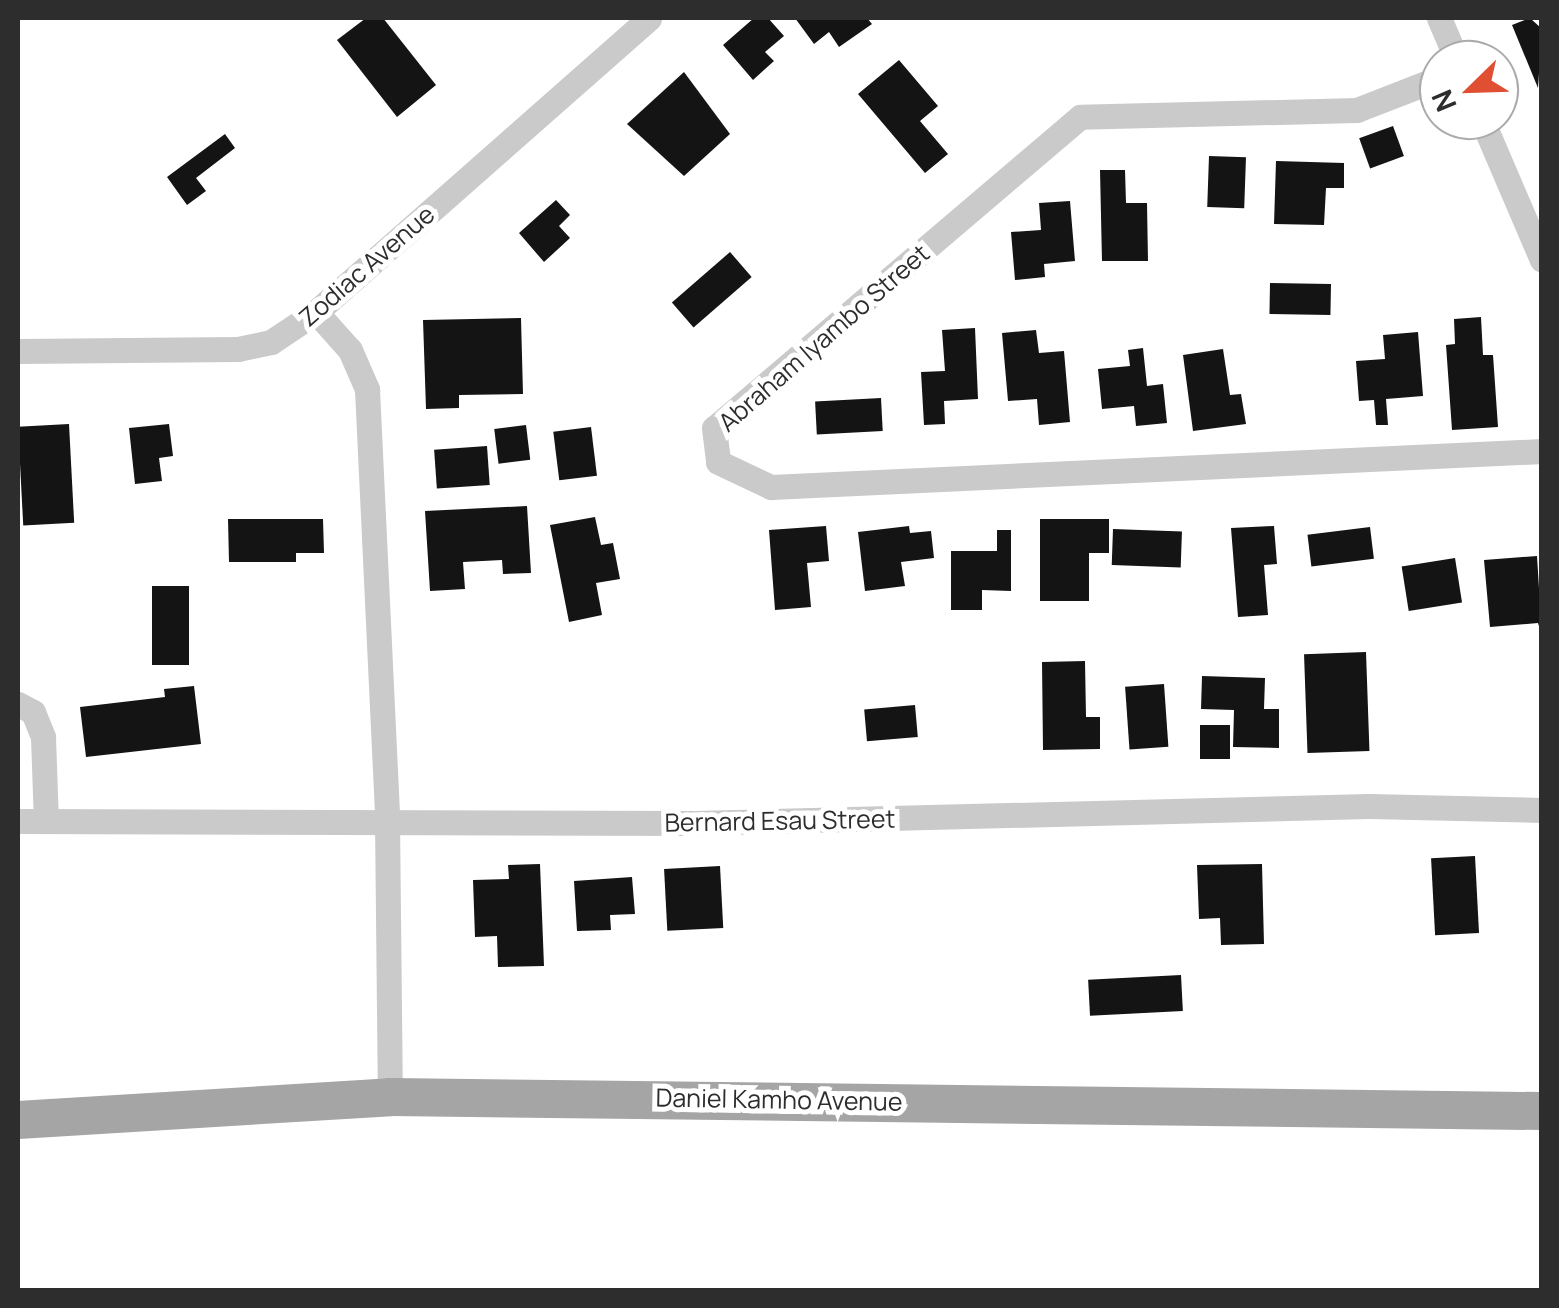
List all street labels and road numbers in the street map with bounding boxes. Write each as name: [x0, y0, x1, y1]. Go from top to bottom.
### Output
street label: Zodiac Avenue: [293, 199, 441, 333]
street label: Abraham Iyambo Street: [712, 238, 936, 438]
street label: Bernard Esau Street: [664, 804, 896, 838]
street label: Daniel Kamho Avenue: [655, 1083, 903, 1117]

